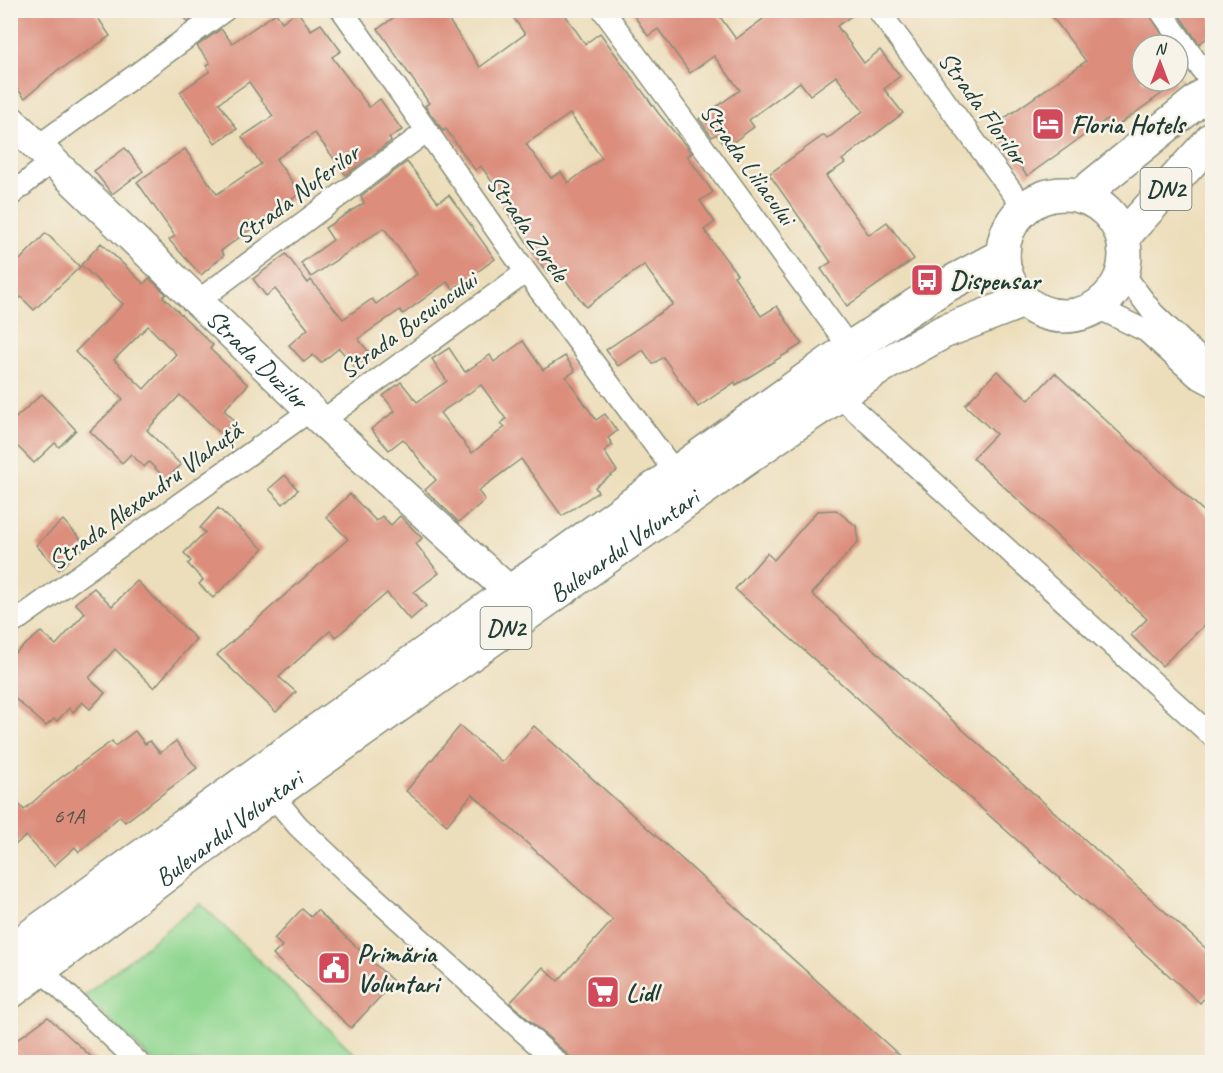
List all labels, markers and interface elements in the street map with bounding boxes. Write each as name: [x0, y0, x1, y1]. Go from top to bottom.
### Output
north arrow: [1130, 33, 1190, 93]
text: N: [1155, 39, 1168, 59]
street label: Strada Florilor: [931, 45, 1037, 173]
street label: Strada Liliacului: [693, 97, 805, 234]
hotel icon: Floria Hotels: [1030, 106, 1066, 142]
place label: Floria Hotels: [1071, 108, 1188, 141]
street label: Strada Nuferilor: [228, 135, 368, 252]
street label: Strada Zorele: [479, 168, 578, 289]
road number: DN2: [1140, 168, 1192, 210]
street label: Strada Busuiocului: [332, 262, 486, 386]
bus stop icon: Dispensar: [909, 262, 945, 298]
place label: Dispensar: [950, 264, 1042, 297]
street label: Strada Duzilor: [199, 302, 318, 418]
street label: Strada Alexandru Vlahuță: [41, 413, 251, 578]
street label: Bulevardul Voluntari: [542, 479, 708, 610]
road number: DN2: [480, 607, 532, 649]
street label: Bulevardul Voluntari: [148, 760, 311, 894]
house number: 61A: [54, 802, 85, 830]
place label: Primăria Voluntari: [357, 937, 443, 1000]
public building icon: Primăria Voluntari: [316, 950, 352, 986]
supermarket icon: Lidl: [585, 974, 621, 1010]
place label: Lidl: [626, 976, 662, 1009]

